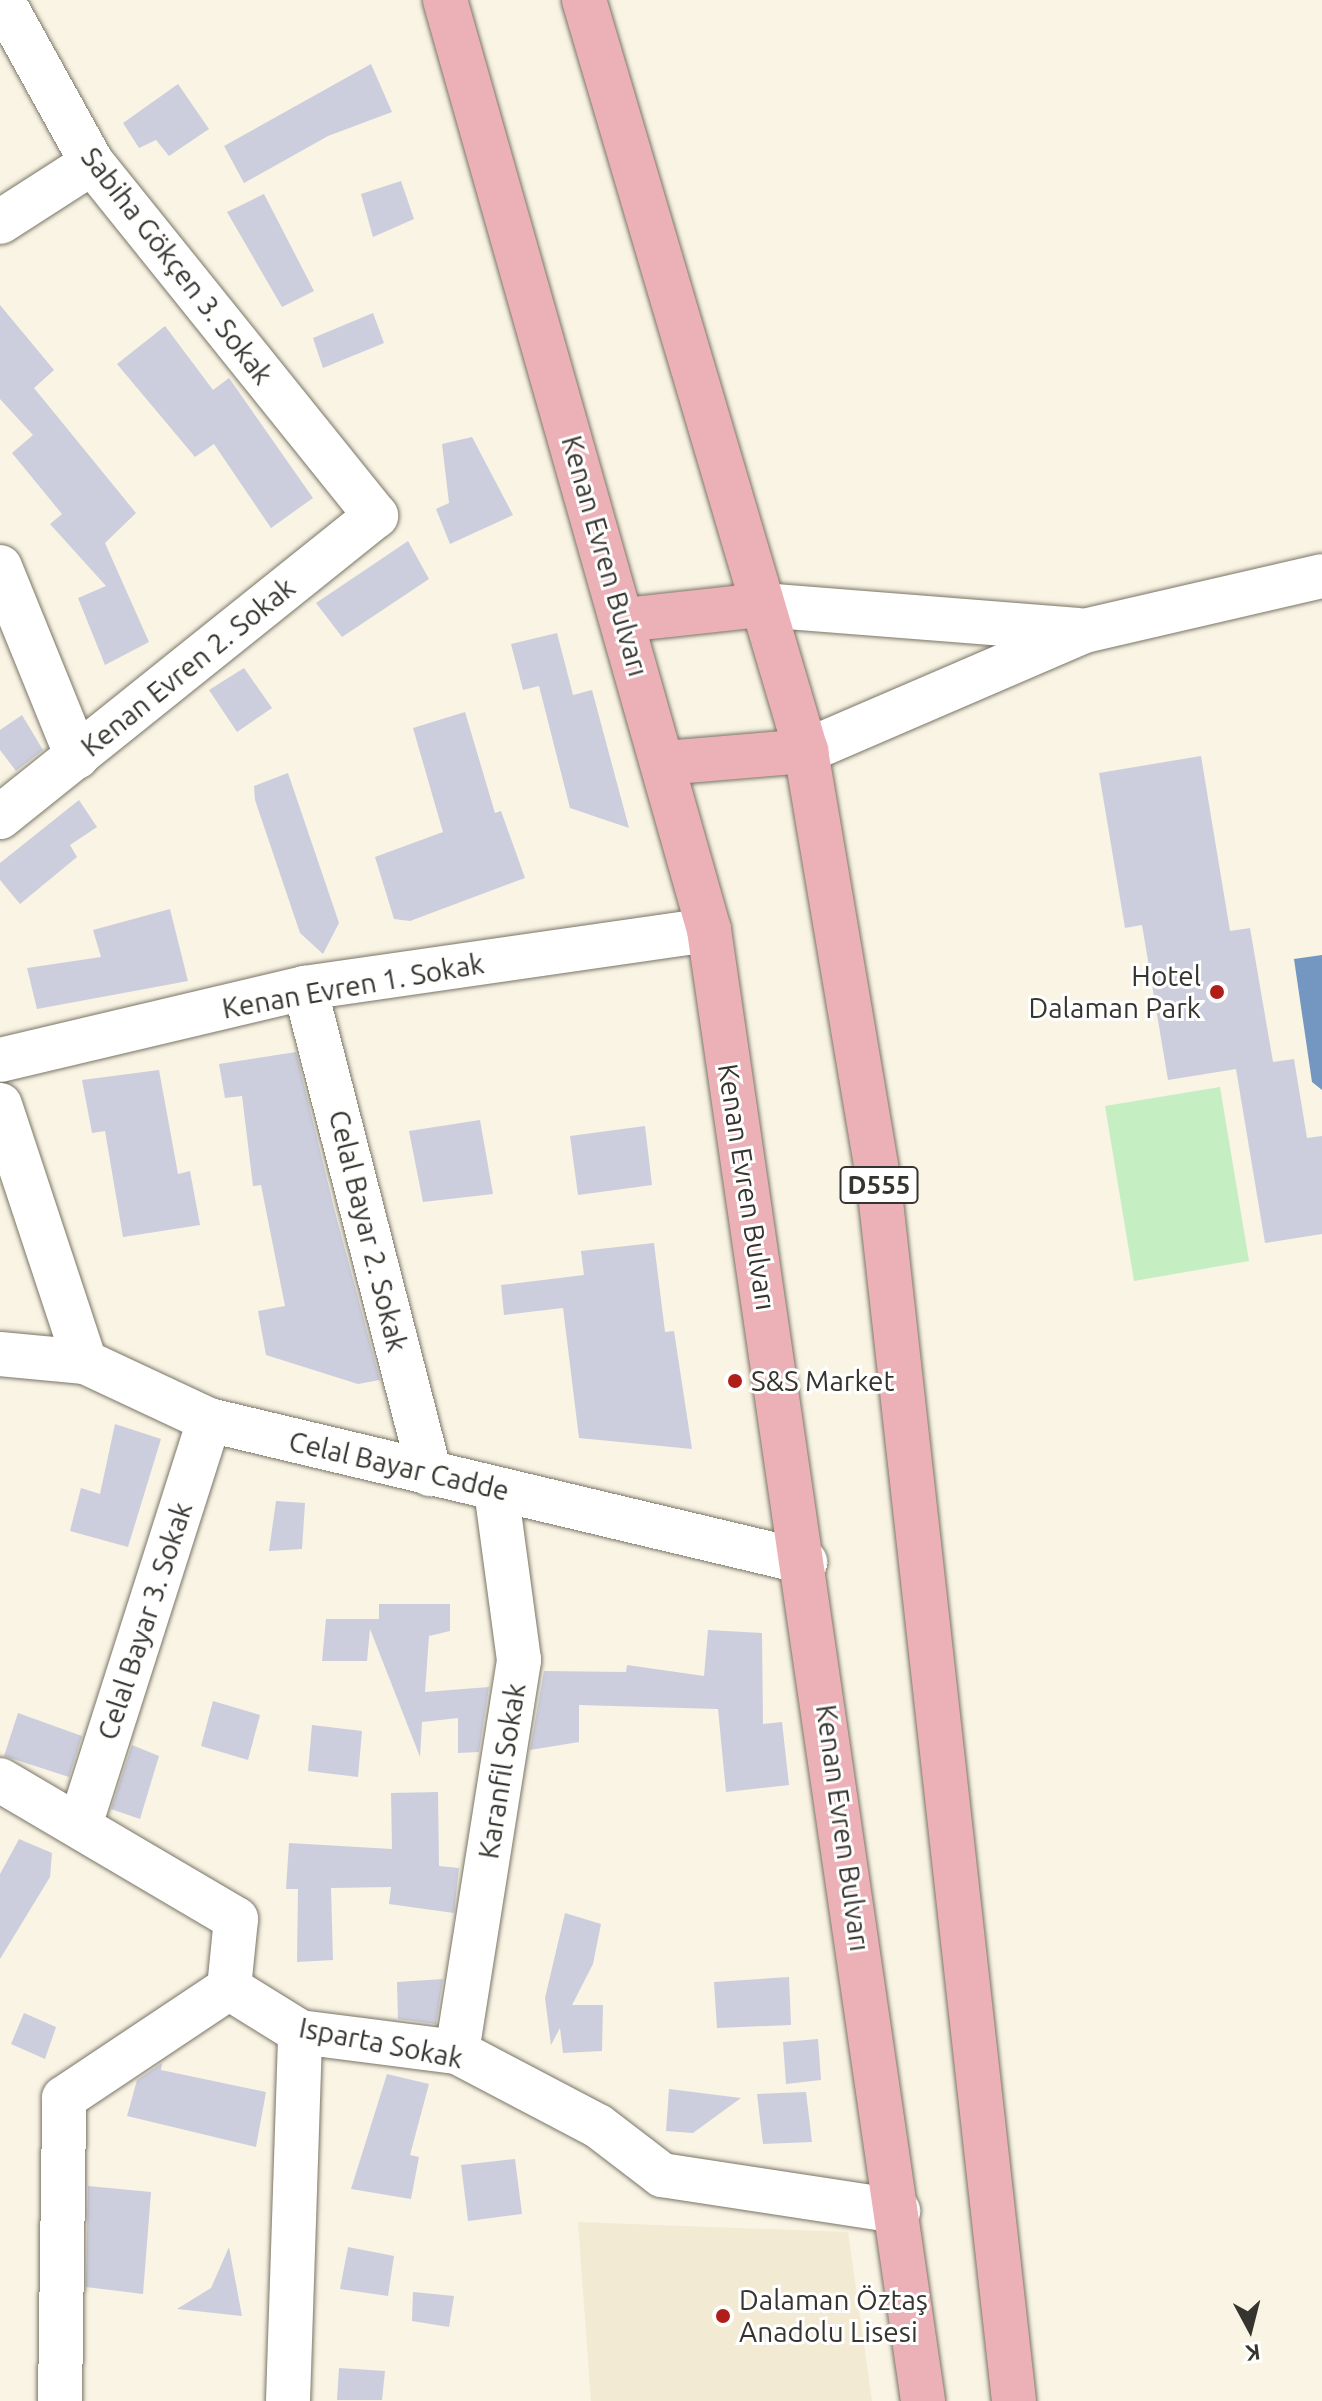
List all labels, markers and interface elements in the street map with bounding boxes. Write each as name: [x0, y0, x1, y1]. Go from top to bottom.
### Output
street label: Sabiha Gökçen 3. Sokak: [74, 141, 280, 391]
street label: Kenan Evren Bulvarı: [555, 432, 655, 680]
street label: Kenan Evren 2. Sokak: [74, 570, 302, 764]
street label: Kenan Evren 1. Sokak: [220, 946, 486, 1026]
place label: Hotel Dalaman Park: [1028, 959, 1201, 1025]
marker: Hotel Dalaman Park: [1208, 983, 1226, 1001]
street label: Kenan Evren Bulvarı: [711, 1061, 783, 1313]
street label: Celal Bayar 2. Sokak: [322, 1107, 414, 1355]
road number: D555: [839, 1163, 919, 1207]
place label: S&S Market: [751, 1364, 895, 1398]
marker: S&S Market: [726, 1372, 744, 1390]
street label: Celal Bayar Cadde: [286, 1424, 512, 1508]
street label: Celal Bayar 3. Sokak: [91, 1498, 199, 1744]
street label: Karanfil Sokak: [472, 1681, 532, 1861]
street label: Kenan Evren Bulvarı: [809, 1702, 877, 1954]
street label: Isparta Sokak: [296, 2011, 466, 2075]
place label: Dalaman Öztaş Anadolu Lisesi: [739, 2283, 928, 2349]
north arrow: [1210, 2289, 1290, 2369]
marker: Dalaman Öztaş Anadolu Lisesi: [714, 2307, 732, 2325]
text: K: [1244, 2340, 1262, 2367]

